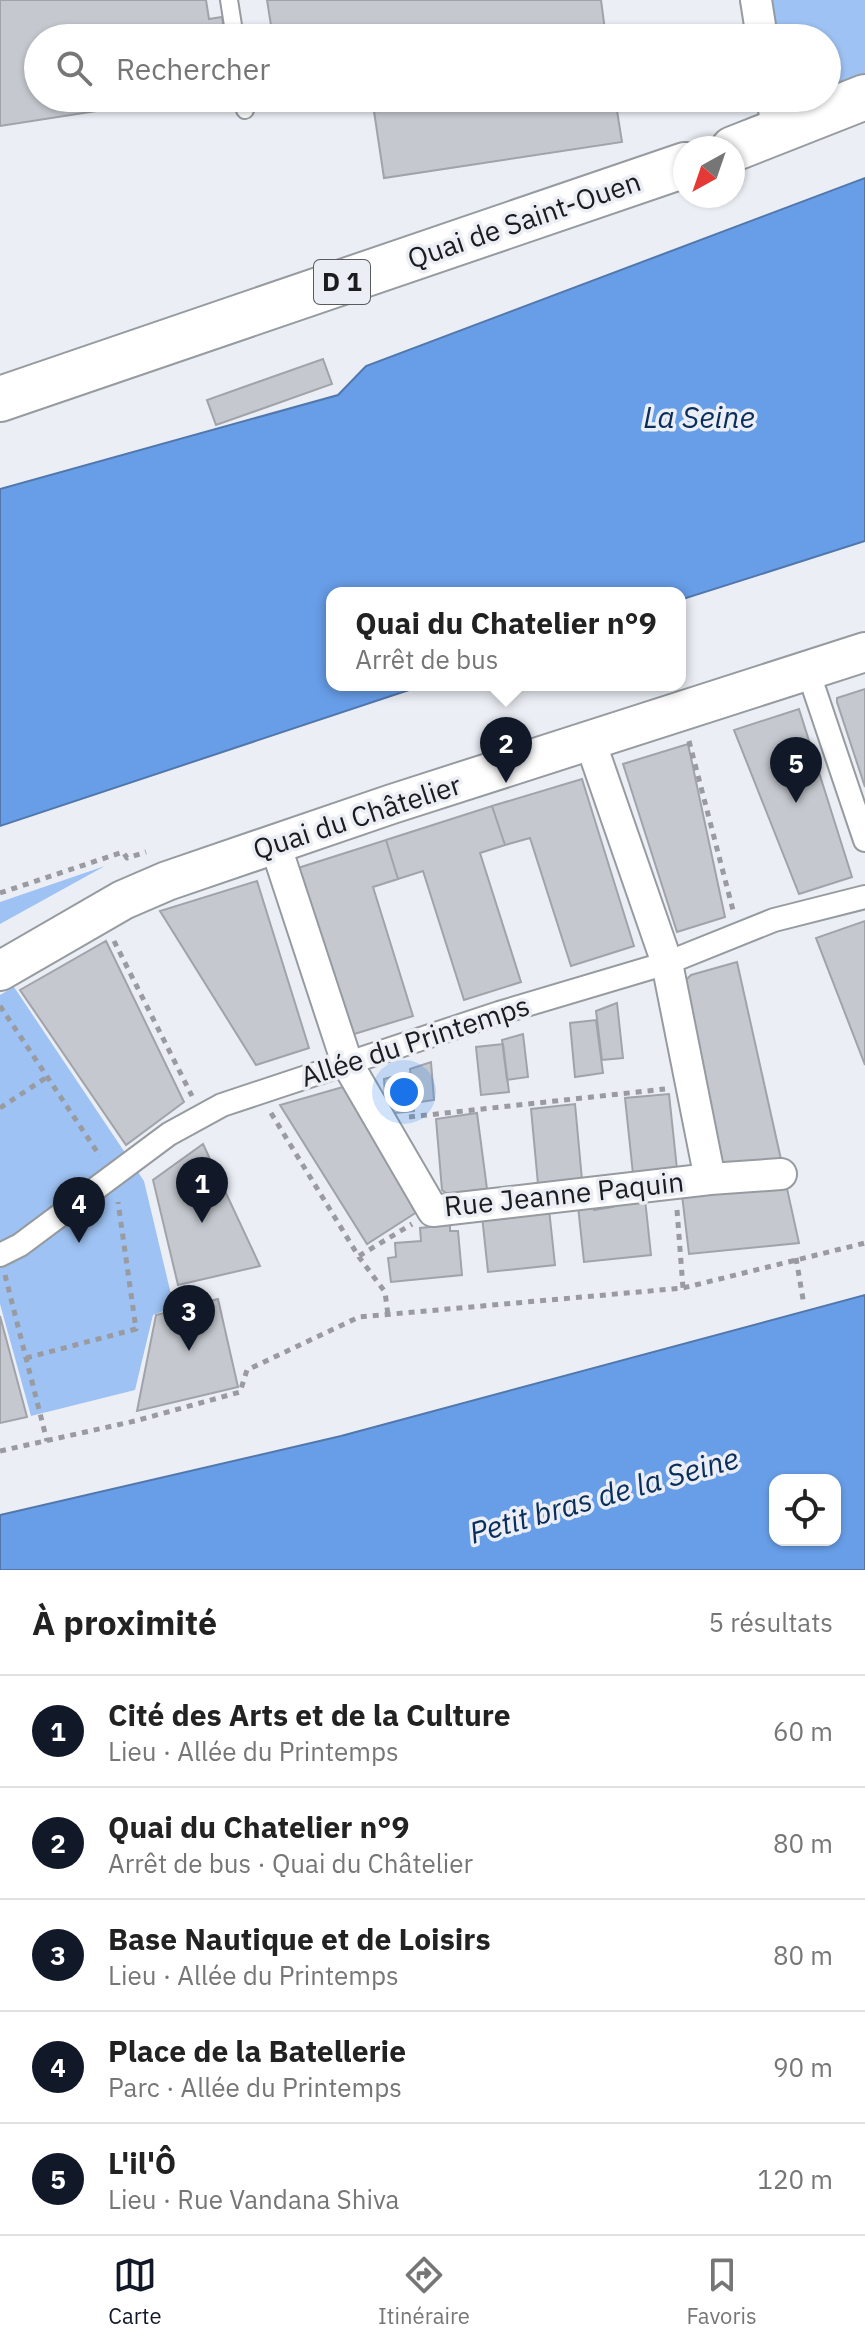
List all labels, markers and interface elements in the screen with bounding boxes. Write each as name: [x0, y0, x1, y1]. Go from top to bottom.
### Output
search box: [24, 24, 841, 112]
icon: search: [52, 46, 96, 90]
text: Rechercher: [116, 49, 270, 88]
north arrow: [673, 136, 745, 208]
street label: Quai de Saint-Ouen: [402, 162, 645, 277]
road number: D 1: [314, 260, 370, 304]
water label: La Seine: [643, 397, 755, 436]
popup: [326, 587, 686, 691]
text: Quai du Chatelier n°9: [355, 603, 657, 642]
text: Arrêt de bus: [355, 642, 498, 676]
pin: 2: [480, 717, 532, 783]
pin: 5: [770, 737, 822, 803]
street label: Quai du Châtelier: [248, 765, 466, 868]
street label: Allée du Printemps: [296, 986, 534, 1095]
your location: [384, 1072, 424, 1112]
pin: 1: [176, 1157, 228, 1223]
street label: Rue Jeanne Paquin: [442, 1163, 686, 1224]
pin: 4: [53, 1177, 105, 1243]
pin: 3: [163, 1285, 215, 1351]
water label: Petit bras de la Seine: [464, 1437, 743, 1552]
map controls: [769, 1474, 841, 1546]
button: locate: [769, 1474, 841, 1546]
text: À proximité: [32, 1600, 217, 1644]
text: 5 résultats: [708, 1605, 833, 1639]
text: Cité des Arts et de la Culture: [108, 1695, 511, 1734]
text: 1: [50, 1714, 66, 1748]
text: 60 m: [773, 1714, 833, 1748]
text: Lieu · Allée du Printemps: [108, 1734, 399, 1768]
text: Quai du Chatelier n°9: [108, 1807, 409, 1846]
text: 2: [50, 1826, 66, 1860]
text: 80 m: [773, 1826, 833, 1860]
text: Arrêt de bus · Quai du Châtelier: [108, 1846, 473, 1880]
text: Base Nautique et de Loisirs: [108, 1919, 491, 1958]
text: 3: [50, 1938, 66, 1972]
text: 80 m: [773, 1938, 833, 1972]
text: Lieu · Allée du Printemps: [108, 1958, 399, 1992]
text: Place de la Batellerie: [108, 2031, 406, 2070]
text: 4: [50, 2050, 66, 2084]
text: 90 m: [773, 2050, 833, 2084]
text: Parc · Allée du Printemps: [108, 2070, 402, 2104]
text: L'il'Ô: [108, 2143, 176, 2182]
text: 5: [50, 2162, 66, 2196]
text: 120 m: [757, 2162, 833, 2196]
text: Lieu · Rue Vandana Shiva: [108, 2182, 399, 2216]
tab: Carte: [108, 2253, 162, 2330]
tab: Itinéraire: [378, 2253, 470, 2330]
tab: Favoris: [686, 2253, 757, 2330]

